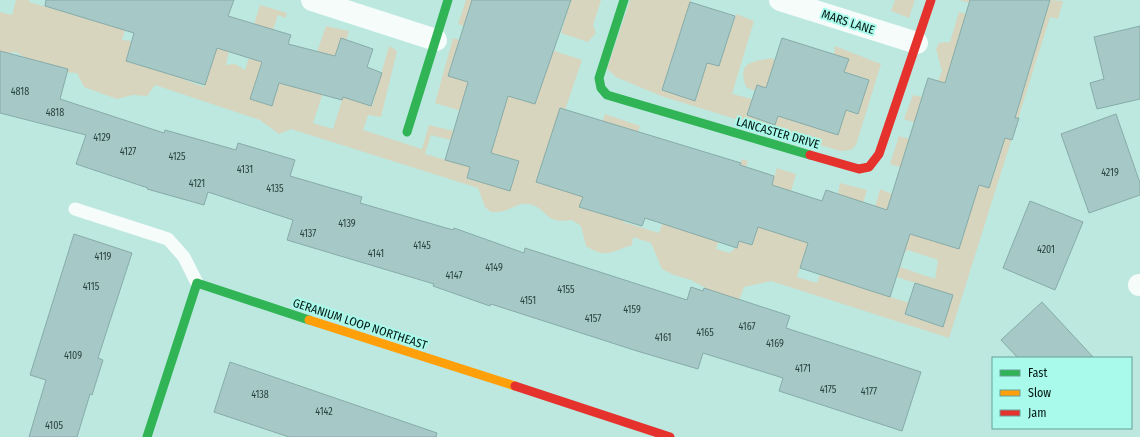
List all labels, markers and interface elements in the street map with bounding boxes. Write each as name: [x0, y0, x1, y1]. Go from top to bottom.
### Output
street label: MARS LANE: [820, 7, 876, 37]
house number: 4818: [11, 86, 29, 98]
house number: 4818: [46, 107, 64, 119]
street label: LANCASTER DRIVE: [735, 114, 822, 152]
house number: 4129: [93, 132, 111, 144]
house number: 4127: [120, 146, 136, 158]
house number: 4125: [168, 151, 186, 163]
house number: 4131: [237, 164, 253, 176]
house number: 4219: [1101, 167, 1119, 179]
house number: 4121: [189, 178, 205, 190]
house number: 4135: [266, 183, 284, 195]
house number: 4139: [338, 218, 356, 230]
house number: 4137: [300, 228, 316, 240]
house number: 4145: [413, 240, 431, 252]
house number: 4201: [1037, 244, 1055, 256]
house number: 4141: [368, 248, 384, 260]
house number: 4119: [95, 251, 112, 263]
house number: 4149: [485, 262, 503, 274]
house number: 4147: [446, 270, 462, 282]
house number: 4115: [83, 281, 100, 293]
house number: 4155: [557, 284, 575, 296]
house number: 4151: [520, 295, 536, 307]
street label: GERANIUM LOOP NORTHEAST: [291, 296, 429, 352]
house number: 4159: [623, 304, 641, 316]
house number: 4157: [585, 313, 601, 325]
house number: 4167: [738, 321, 756, 333]
house number: 4165: [696, 327, 714, 339]
house number: 4161: [655, 332, 671, 344]
house number: 4169: [766, 338, 784, 350]
house number: 4109: [64, 350, 82, 362]
legend: [992, 357, 1132, 429]
house number: 4171: [795, 363, 811, 375]
text: Fast: [1028, 366, 1047, 380]
house number: 4175: [820, 384, 837, 396]
house number: 4177: [861, 386, 877, 398]
text: Slow: [1028, 386, 1051, 400]
house number: 4138: [251, 389, 269, 401]
house number: 4142: [315, 406, 333, 418]
text: Jam: [1028, 406, 1046, 420]
house number: 4105: [45, 420, 63, 432]

